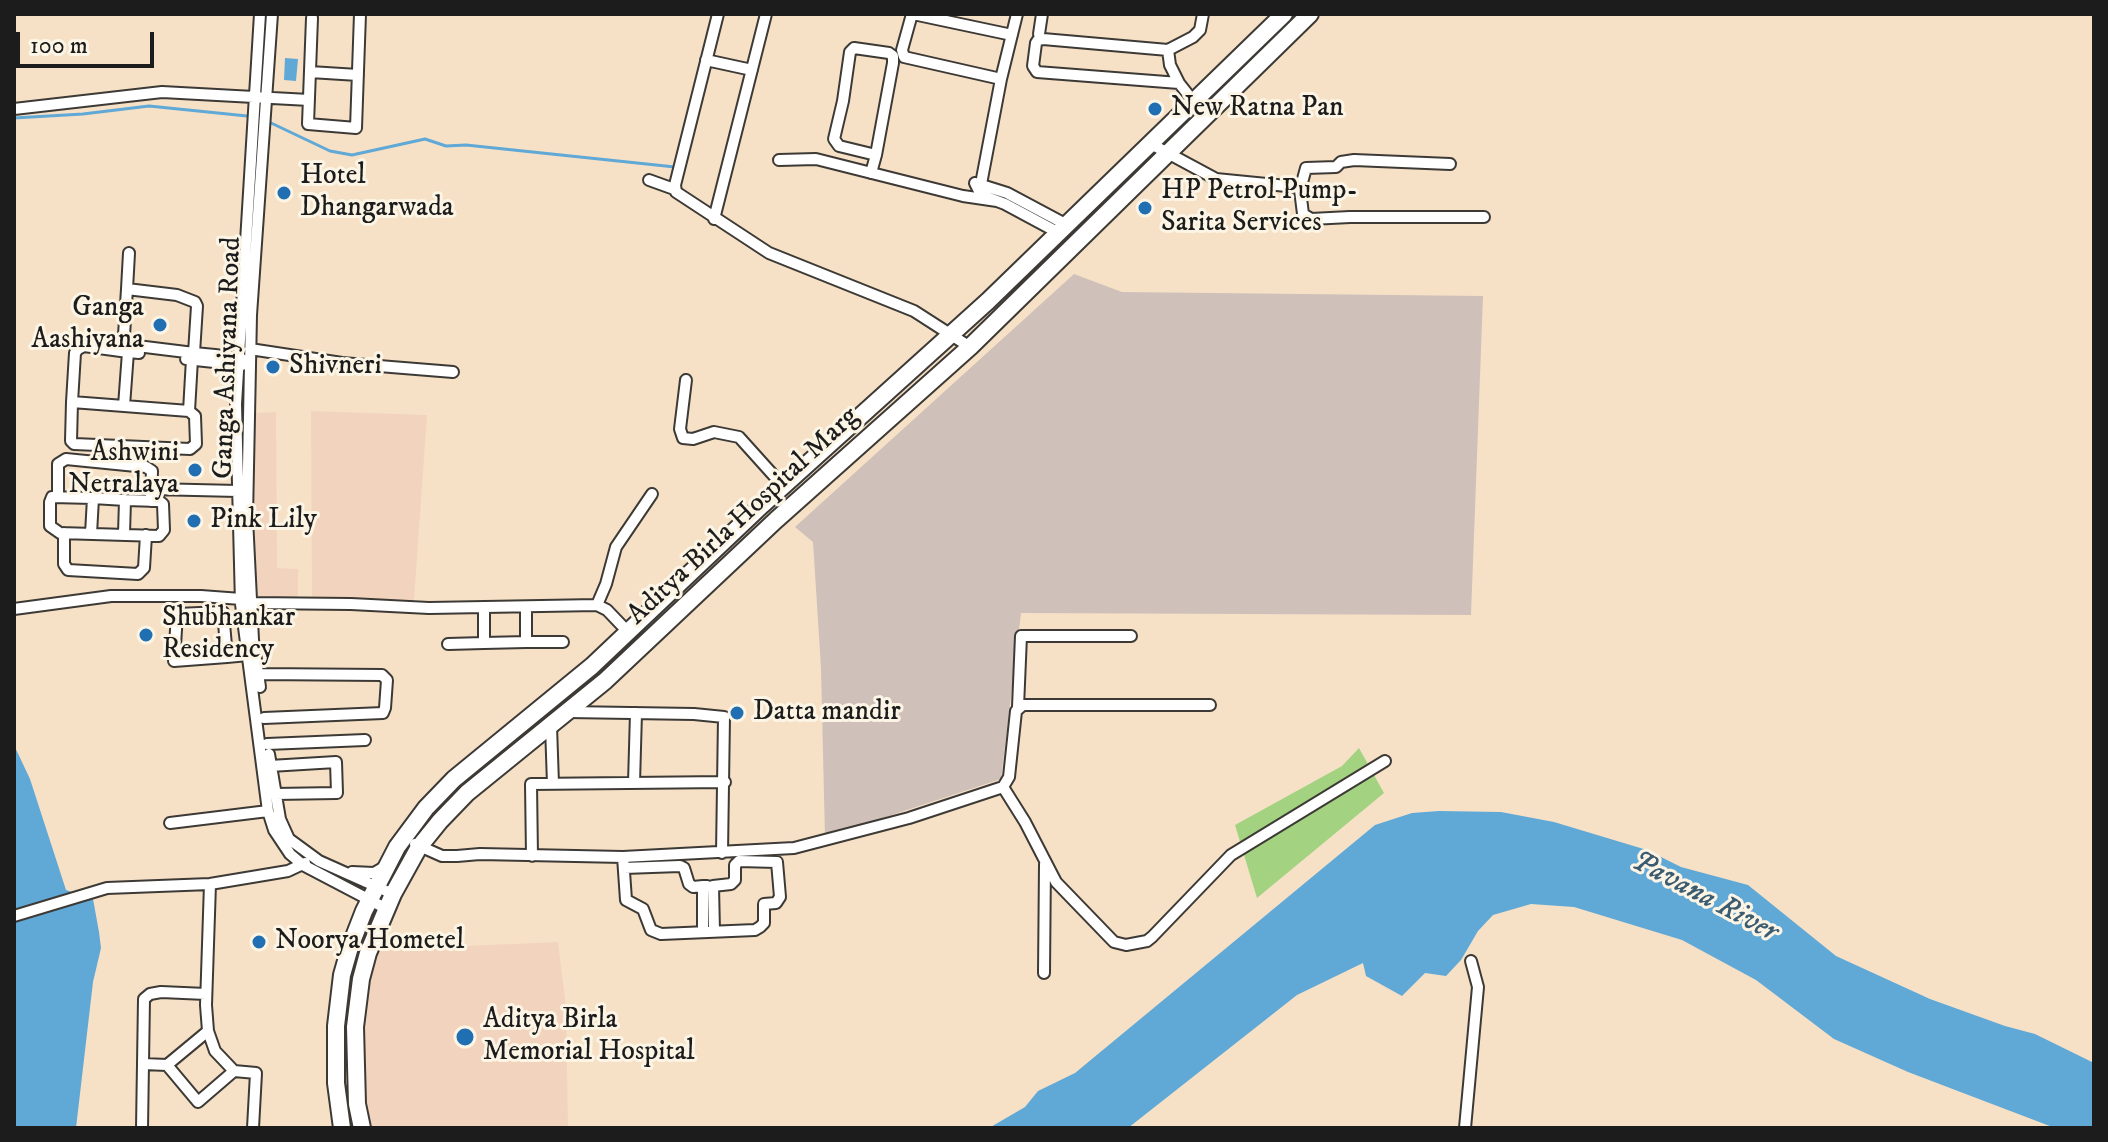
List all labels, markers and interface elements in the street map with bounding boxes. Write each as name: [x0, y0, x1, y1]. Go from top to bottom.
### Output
scale bar: [20, 16, 158, 66]
text: 100 m: [30, 31, 88, 61]
place label: New Ratna Pan: [1171, 92, 1344, 126]
marker: New Ratna Pan: [1146, 100, 1164, 118]
place label: Hotel Dhangarwada: [300, 160, 454, 226]
place label: HP Petrol Pump- Sarita Services: [1161, 175, 1358, 241]
marker: Hotel Dhangarwada: [275, 184, 293, 202]
marker: HP Petrol Pump- Sarita Services: [1136, 199, 1154, 217]
street label: Ganga Ashiyana Road: [208, 236, 250, 480]
place label: Ganga Aashiyana: [31, 292, 144, 358]
marker: Ganga Aashiyana: [151, 316, 169, 334]
place label: Shivneri: [289, 350, 382, 384]
marker: Shivneri: [264, 358, 282, 376]
street label: Aditya Birla Hospital Marg: [621, 401, 867, 633]
place label: Ashwini Netralaya: [68, 437, 179, 503]
marker: Ashwini Netralaya: [186, 461, 204, 479]
place label: Pink Lily: [210, 504, 317, 538]
marker: Pink Lily: [185, 512, 203, 530]
place label: Shubhankar Residency: [162, 602, 295, 668]
marker: Shubhankar Residency: [137, 626, 155, 644]
place label: Datta mandir: [753, 696, 901, 730]
marker: Datta mandir: [728, 704, 746, 722]
water label: Pavana River: [1625, 844, 1783, 952]
place label: Noorya Hometel: [275, 925, 464, 959]
marker: Noorya Hometel: [250, 933, 268, 951]
place label: Aditya Birla Memorial Hospital: [483, 1004, 695, 1070]
marker: Aditya Birla Memorial Hospital: [454, 1026, 476, 1048]

